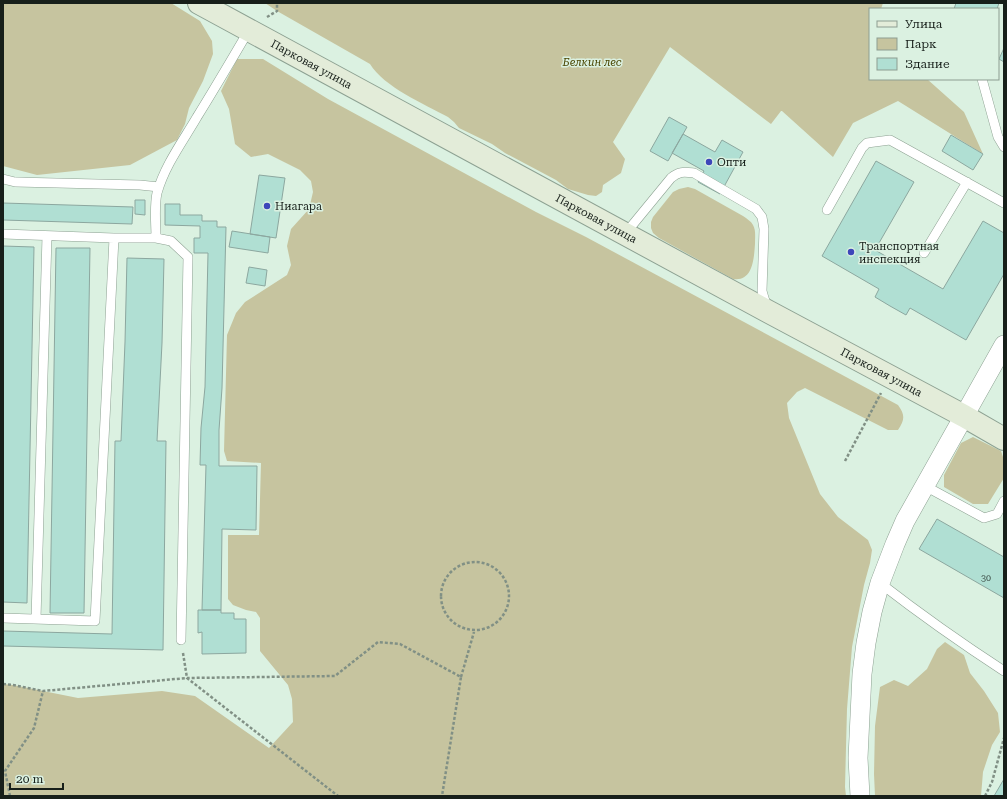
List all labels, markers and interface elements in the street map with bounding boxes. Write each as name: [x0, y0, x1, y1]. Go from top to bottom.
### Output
legend: [869, 8, 999, 80]
text: Улица: [905, 17, 943, 31]
street label: Парковая улица: [268, 37, 354, 92]
text: Парк: [905, 37, 937, 51]
park label: Белкин лес: [561, 56, 622, 69]
text: Здание: [905, 57, 950, 71]
place label: Опти: [717, 156, 746, 169]
marker: Опти: [704, 157, 714, 167]
street label: Парковая улица: [553, 192, 639, 246]
place label: Ниагара: [275, 200, 322, 213]
marker: Ниагара: [262, 201, 272, 211]
place label: Транспортная инспекция: [859, 240, 939, 266]
marker: Транспортная инспекция: [846, 247, 856, 257]
street label: Парковая улица: [838, 345, 924, 400]
house number: 30: [981, 573, 991, 583]
scale bar: [10, 765, 63, 791]
text: 20 m: [16, 772, 43, 786]

